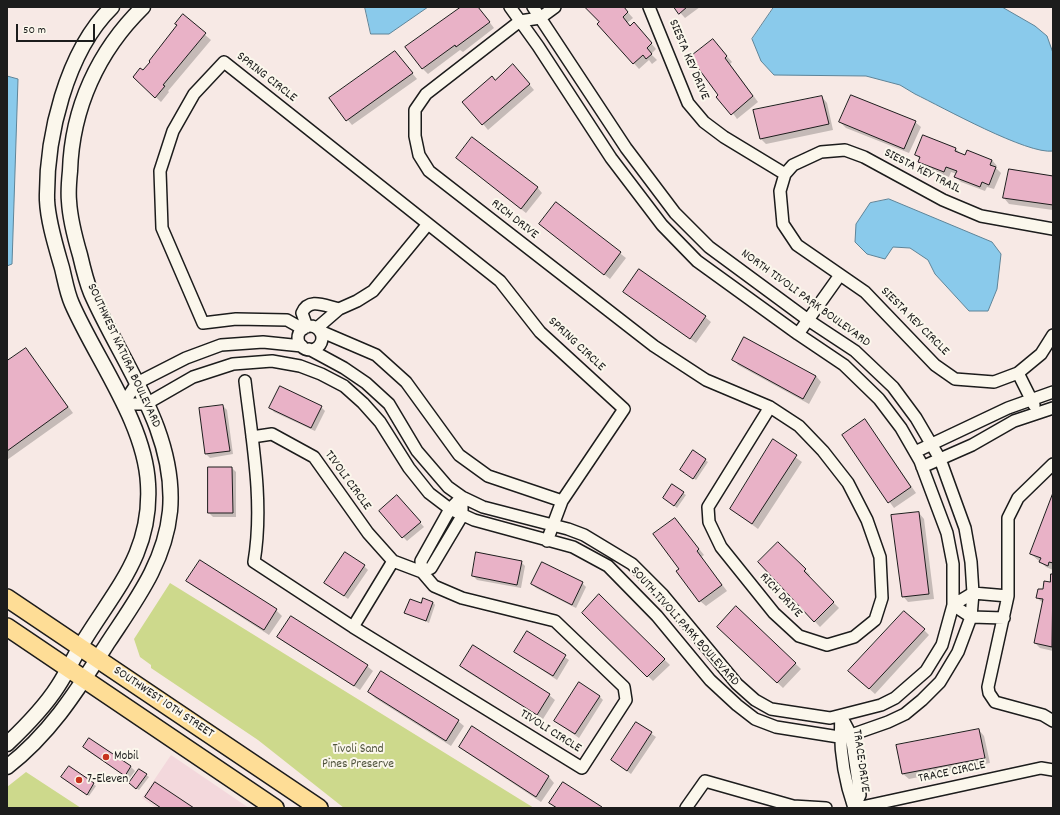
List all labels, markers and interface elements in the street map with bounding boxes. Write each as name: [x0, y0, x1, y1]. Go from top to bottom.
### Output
scale bar: [18, 16, 97, 42]
street label: SIESTA KEY DRIVE: [664, 18, 712, 102]
text: 50 m: [23, 22, 46, 39]
street label: SPRING CIRCLE: [233, 50, 299, 106]
street label: SIESTA KEY TRAIL: [881, 146, 963, 198]
street label: RICH DRIVE: [487, 197, 541, 243]
street label: NORTH TIVOLI PARK BOULEVARD: [737, 247, 873, 351]
street label: SOUTHWEST NATURA BOULEVARD: [83, 281, 163, 431]
street label: SIESTA KEY CIRCLE: [876, 284, 952, 360]
street label: SPRING CIRCLE: [544, 315, 608, 375]
street label: TIVOLI CIRCLE: [320, 448, 374, 514]
street label: SOUTH TIVOLI PARK BOULEVARD: [626, 564, 742, 690]
street label: RICH DRIVE: [755, 570, 805, 622]
street label: SOUTHWEST 10TH STREET: [110, 664, 216, 742]
street label: TIVOLI CIRCLE: [516, 707, 584, 757]
street label: TRACE DRIVE: [848, 729, 872, 793]
park label: Tivoli Sand Pines Preserve: [322, 742, 394, 773]
place label: Mobil: [114, 749, 139, 765]
marker: Mobil: [101, 752, 111, 762]
street label: TRACE CIRCLE: [917, 758, 987, 788]
place label: 7-Eleven: [87, 772, 128, 788]
marker: 7-Eleven: [74, 775, 84, 785]

